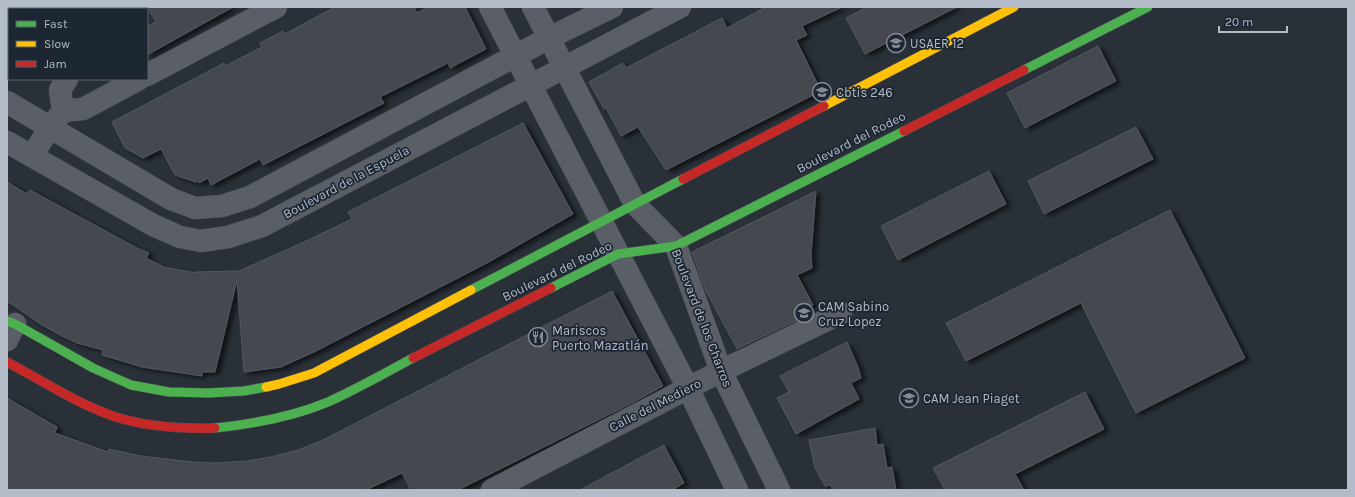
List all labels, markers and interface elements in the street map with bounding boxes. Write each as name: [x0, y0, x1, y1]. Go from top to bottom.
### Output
legend: [8, 8, 148, 80]
scale bar: [1219, 8, 1287, 34]
text: 20 m: [1225, 15, 1253, 29]
text: Fast: [44, 17, 68, 31]
school or university icon: USAER 12: [885, 32, 907, 54]
place label: USAER 12: [910, 36, 964, 51]
text: Slow: [44, 37, 70, 51]
text: Jam: [44, 57, 67, 71]
school or university icon: Cbtis 246: [811, 81, 833, 103]
place label: Cbtis 246: [836, 85, 893, 100]
street label: Boulevard del Rodeo: [794, 108, 908, 176]
street label: Boulevard de la Espuela: [280, 142, 412, 222]
street label: Boulevard del Rodeo: [500, 238, 614, 304]
street label: Boulevard de los Charros: [669, 247, 735, 389]
place label: CAM Sabino Cruz Lopez: [818, 299, 889, 329]
school or university icon: CAM Sabino Cruz Lopez: [793, 302, 815, 324]
place label: Mariscos Puerto Mazatlán: [552, 323, 649, 353]
restaurant icon: Mariscos Puerto Mazatlán: [527, 326, 549, 348]
street label: Calle del Mediero: [607, 375, 703, 435]
school or university icon: CAM Jean Piaget: [898, 387, 920, 409]
place label: CAM Jean Piaget: [923, 391, 1020, 406]

